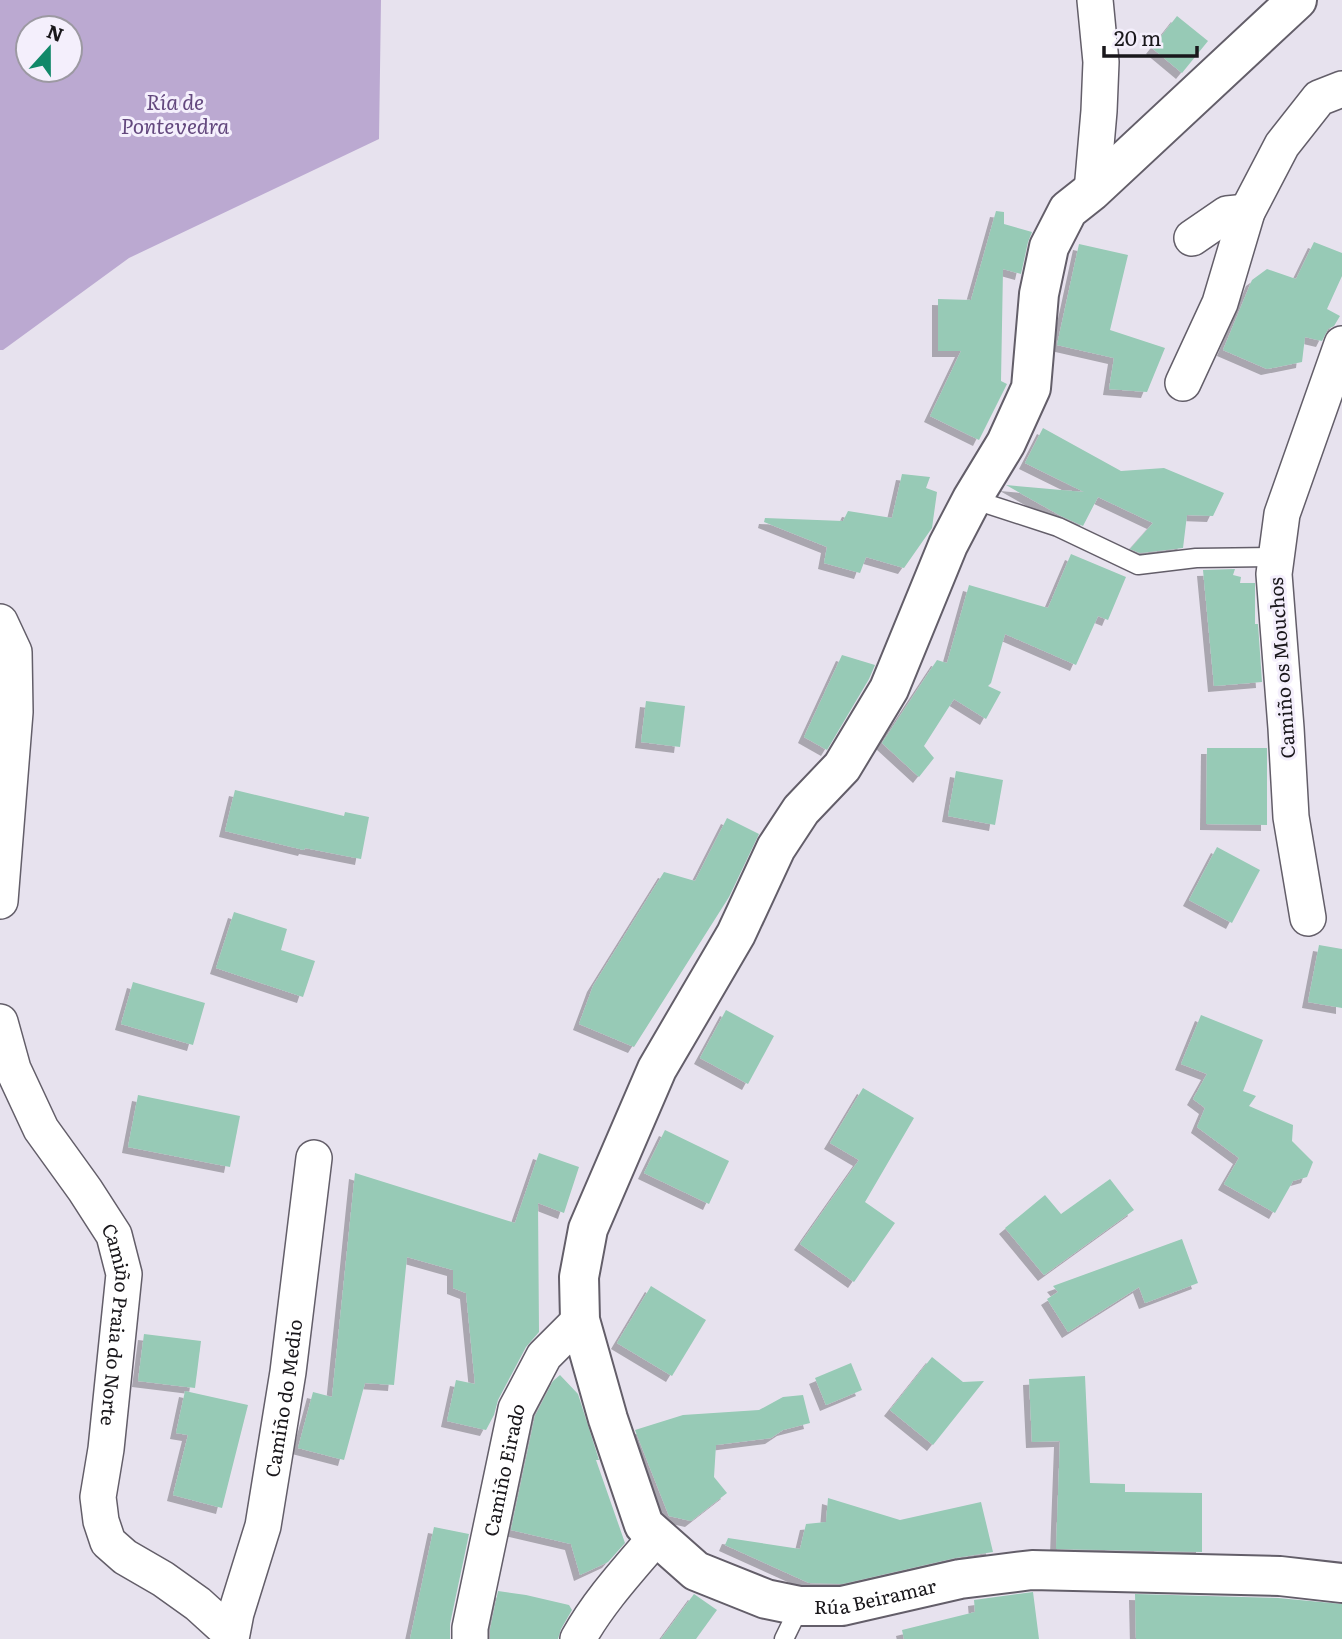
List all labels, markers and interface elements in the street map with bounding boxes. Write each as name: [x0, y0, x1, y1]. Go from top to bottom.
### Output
north arrow: [14, 14, 84, 84]
scale bar: [1104, 14, 1197, 58]
text: N: [43, 16, 68, 48]
text: 20 m: [1114, 21, 1161, 52]
water label: Ría de Pontevedra: [121, 85, 229, 140]
street label: Camiño os Mouchos: [1261, 576, 1301, 760]
street label: Camiño Praia do Norte: [94, 1217, 138, 1427]
street label: Camiño do Medio: [257, 1318, 308, 1479]
street label: Camiño Eirado: [476, 1397, 531, 1539]
street label: Rúa Beiramar: [814, 1571, 939, 1620]

